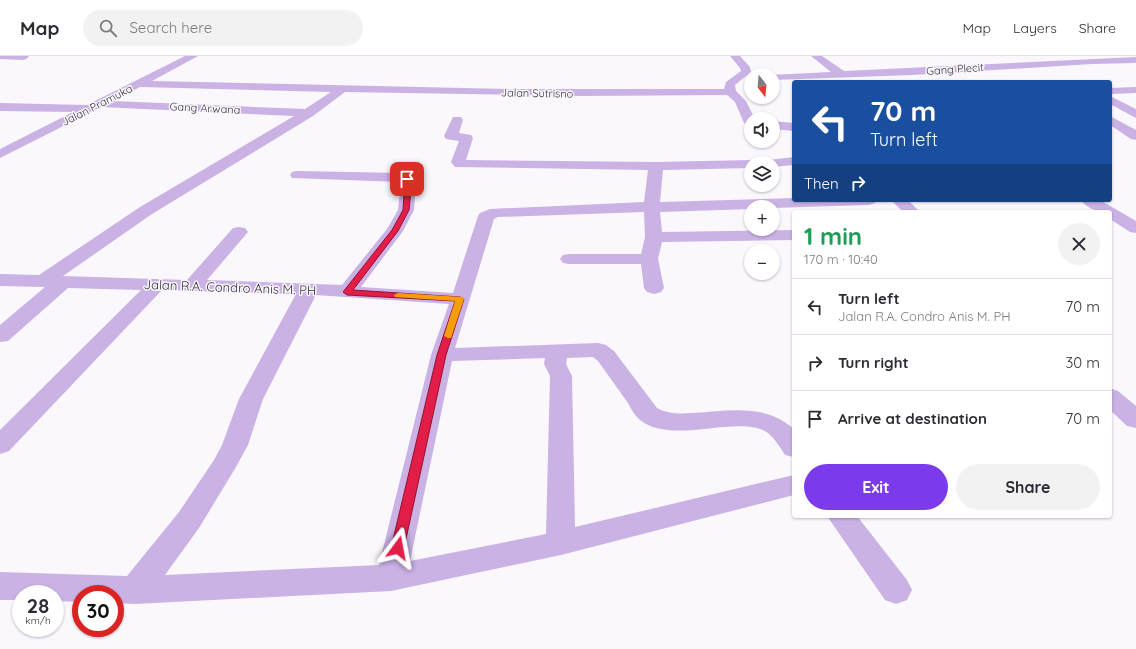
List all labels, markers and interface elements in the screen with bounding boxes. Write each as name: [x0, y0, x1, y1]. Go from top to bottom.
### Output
search box: [83, 10, 363, 46]
text: Map: [20, 16, 59, 40]
icon: search: [97, 17, 119, 39]
text: Search here: [129, 18, 212, 37]
text: Map: [962, 19, 991, 37]
text: Layers: [1013, 19, 1057, 37]
text: Share: [1079, 19, 1116, 37]
street label: Gang Plecit: [926, 60, 985, 78]
north arrow: [744, 68, 780, 104]
map controls: [744, 68, 780, 280]
street label: Jalan Pramuka: [59, 81, 135, 129]
street label: Jalan Sutrisno: [501, 85, 574, 101]
text: 70 m: [870, 93, 936, 128]
icon: left: [804, 96, 856, 148]
street label: Gang Arwana: [169, 99, 241, 117]
button: sound: [744, 112, 780, 148]
text: Turn left: [870, 128, 938, 151]
button: layers: [744, 156, 780, 192]
pin: [390, 162, 424, 196]
icon: arrive: [396, 168, 418, 190]
icon: right: [847, 172, 869, 194]
text: Then: [804, 174, 839, 193]
button: +: [744, 200, 780, 236]
text: 1 min: [804, 221, 862, 251]
button: close: [1058, 223, 1100, 265]
button: −: [744, 244, 780, 280]
text: 170 m · 10:40: [804, 251, 878, 267]
street label: Jalan R.A. Condro Anis M. PH: [143, 276, 317, 298]
text: Turn left: [838, 289, 900, 308]
icon: left: [804, 296, 826, 318]
text: 70 m: [1066, 297, 1100, 316]
text: Jalan R.A. Condro Anis M. PH: [838, 308, 1011, 324]
icon: right: [804, 352, 826, 374]
text: Turn right: [838, 353, 909, 372]
text: 30 m: [1065, 353, 1100, 372]
icon: arrive: [804, 408, 826, 430]
text: Arrive at destination: [838, 409, 987, 428]
text: 70 m: [1066, 409, 1100, 428]
button: Exit: [804, 464, 948, 510]
button: Share: [956, 464, 1100, 510]
position arrow: [377, 527, 419, 569]
speed limit sign: 30: [72, 585, 124, 637]
text: 28: [27, 593, 49, 618]
text: km/h: [25, 614, 51, 627]

